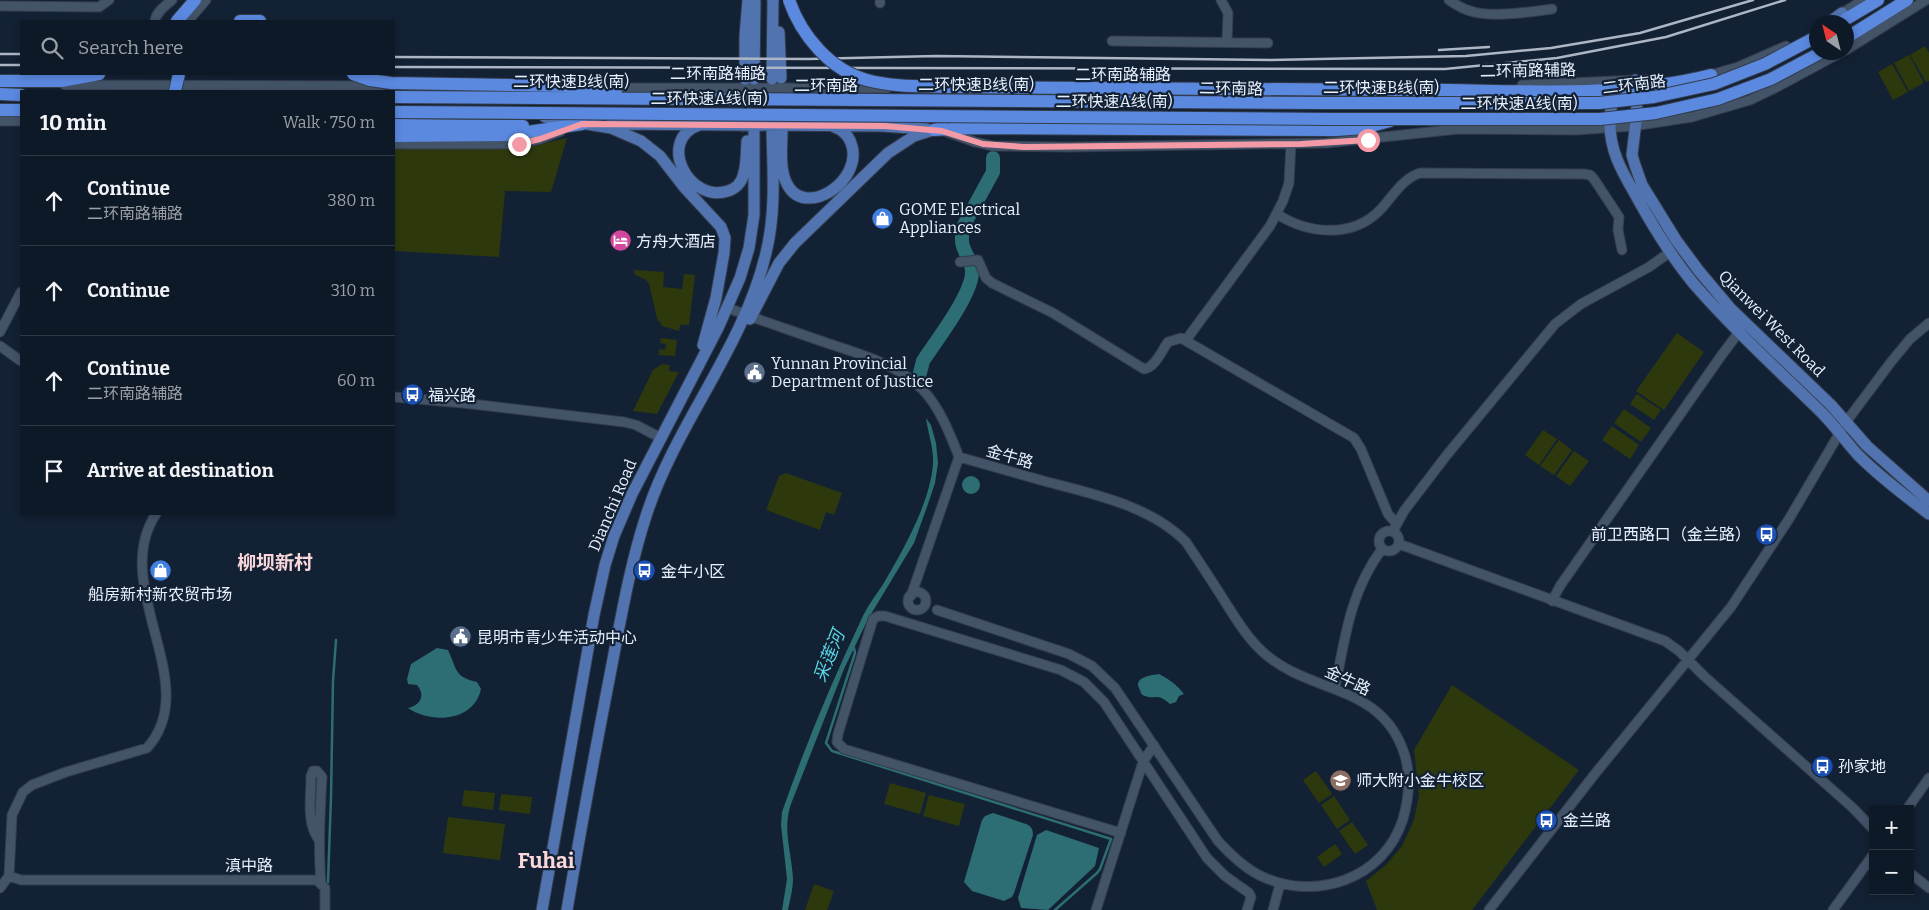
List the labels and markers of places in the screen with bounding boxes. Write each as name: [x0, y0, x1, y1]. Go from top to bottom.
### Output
place label: GOME Electrical Appliances: [899, 200, 1020, 237]
shop icon: GOME Electrical Appliances: [871, 206, 895, 230]
hotel icon: 方舟大酒店: [608, 229, 632, 253]
place label: 方舟大酒店: [636, 232, 716, 251]
place label: Yunnan Provincial Department of Justice: [771, 354, 933, 391]
public building icon: Yunnan Provincial Department of Justice: [743, 360, 767, 384]
bus stop icon: 福兴路: [400, 383, 424, 407]
place label: 福兴路: [428, 386, 476, 405]
bus stop icon: 前卫西路口（金兰路）: [1755, 522, 1779, 546]
place label: 前卫西路口（金兰路）: [1591, 525, 1751, 544]
shop icon: 船房新村新农贸市场: [148, 558, 172, 582]
bus stop icon: 金牛小区: [633, 559, 657, 583]
place label: 金牛小区: [661, 562, 725, 581]
place label: 船房新村新农贸市场: [88, 585, 232, 604]
public building icon: 昆明市青少年活动中心: [449, 625, 473, 649]
place label: 昆明市青少年活动中心: [477, 628, 637, 647]
bus stop icon: 孙家地: [1810, 754, 1834, 778]
place label: 孙家地: [1838, 757, 1886, 776]
school or university icon: 师大附小金牛校区: [1328, 768, 1352, 792]
place label: 师大附小金牛校区: [1356, 771, 1484, 790]
bus stop icon: 金兰路: [1535, 808, 1559, 832]
place label: 金兰路: [1563, 811, 1611, 830]

